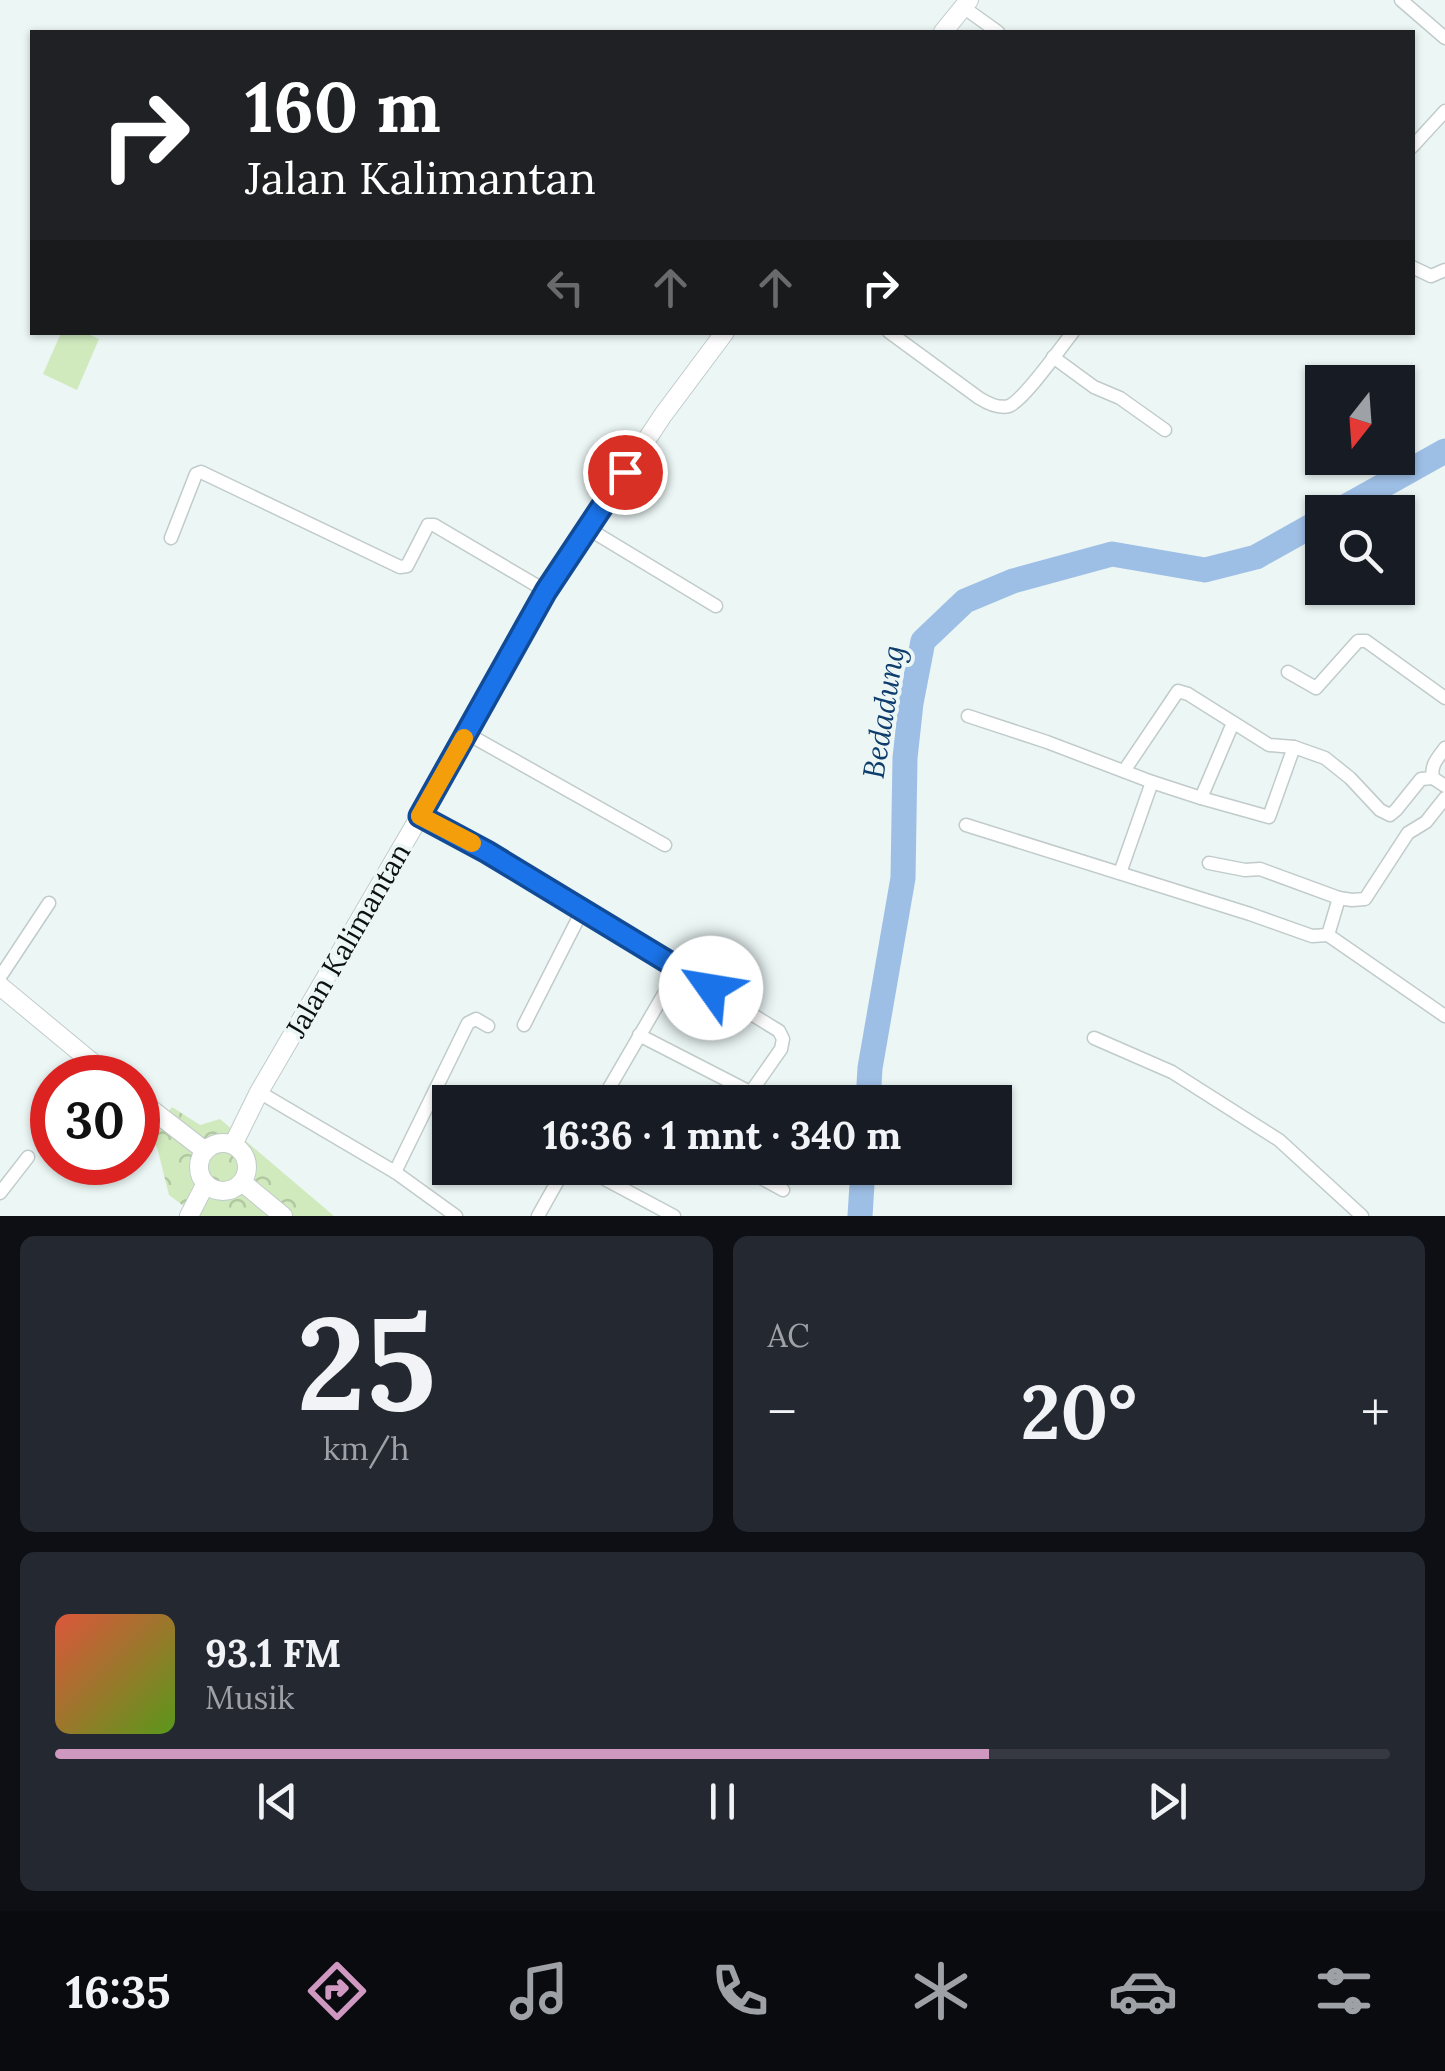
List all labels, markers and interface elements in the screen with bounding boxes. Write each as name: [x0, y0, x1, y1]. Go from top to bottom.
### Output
text: 160 m: [245, 62, 441, 151]
icon: right: [80, 70, 210, 200]
text: Jalan Kalimantan: [245, 149, 596, 206]
icon: left: [538, 260, 593, 315]
icon: ahead: [643, 260, 698, 315]
icon: ahead: [748, 260, 803, 315]
icon: right: [853, 260, 908, 315]
north arrow: [1305, 365, 1415, 475]
map controls: [1305, 365, 1415, 605]
pin: [583, 430, 668, 515]
icon: arrive: [598, 445, 653, 500]
button: search: [1305, 495, 1415, 605]
water label: Bedadung: [854, 642, 912, 781]
street label: Jalan Kalimantan: [277, 836, 418, 1044]
position arrow: [659, 936, 763, 1040]
speed limit sign: 30: [30, 1055, 160, 1185]
text: 16:36 · 1 mnt · 340 m: [543, 1111, 901, 1159]
text: 25: [297, 1279, 436, 1446]
text: AC: [768, 1315, 810, 1356]
text: 20°: [1021, 1364, 1137, 1460]
text: −: [768, 1377, 797, 1447]
text: +: [1361, 1377, 1390, 1447]
text: km/h: [323, 1428, 409, 1469]
text: 93.1 FM: [205, 1629, 341, 1677]
text: Musik: [205, 1677, 294, 1718]
icon: previous: [250, 1774, 305, 1829]
icon: pause: [695, 1774, 750, 1829]
icon: next: [1140, 1774, 1195, 1829]
icon: directions: [302, 1956, 372, 2026]
icon: music: [504, 1956, 574, 2026]
icon: phone: [705, 1956, 775, 2026]
icon: climate: [906, 1956, 976, 2026]
icon: car: [1108, 1956, 1178, 2026]
icon: filters: [1309, 1956, 1379, 2026]
text: 16:35: [66, 1963, 171, 2020]

